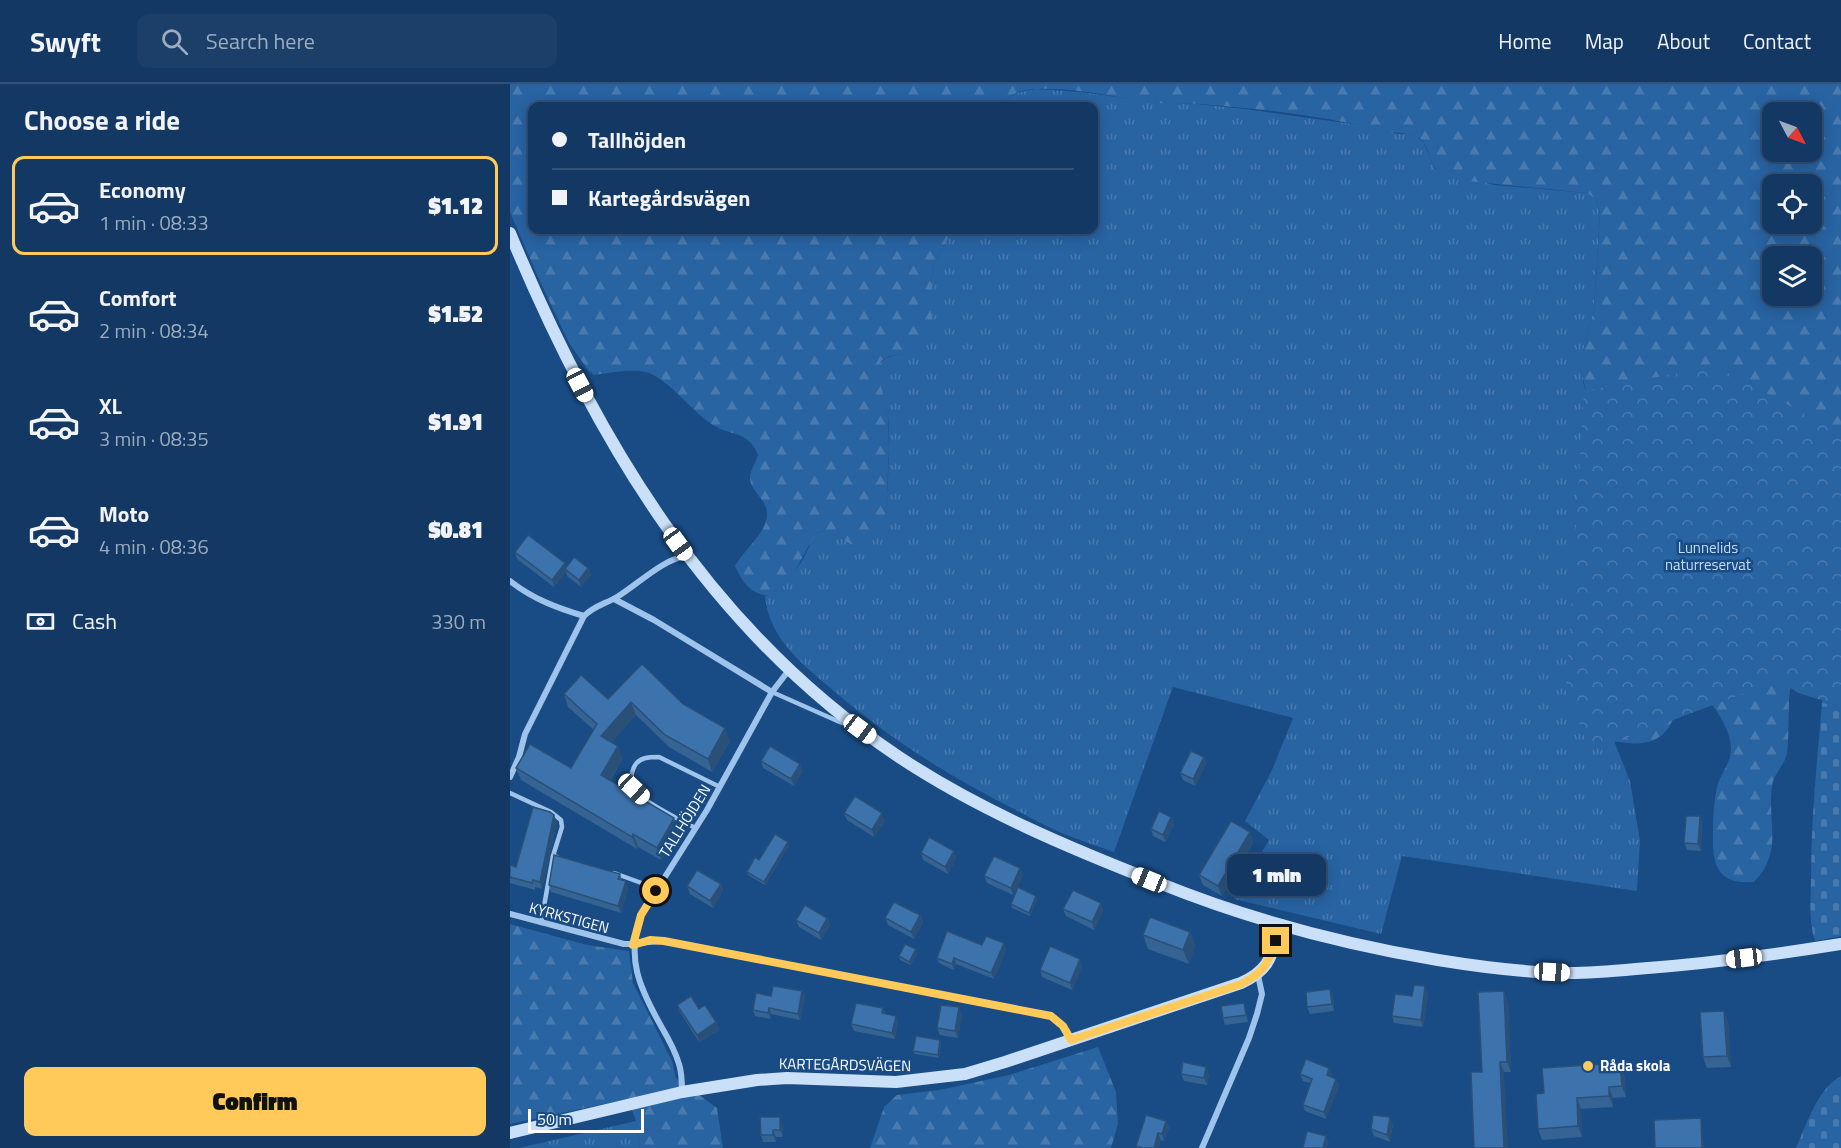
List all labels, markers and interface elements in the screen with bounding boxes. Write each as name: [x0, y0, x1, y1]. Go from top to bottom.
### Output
search box: [137, 14, 557, 68]
text: Swyft: [30, 20, 101, 63]
text: Search here: [206, 24, 315, 58]
icon: search: [158, 25, 191, 58]
text: Home: [1498, 25, 1552, 57]
text: Map: [1585, 25, 1624, 57]
text: About: [1657, 25, 1710, 57]
text: Contact: [1743, 25, 1811, 57]
text: Choose a ride: [24, 99, 180, 140]
north arrow: [1762, 102, 1822, 162]
map controls: [1762, 102, 1822, 306]
text: Tallhöjden: [588, 123, 686, 157]
text: Economy: [99, 173, 186, 207]
button: locate: [1762, 174, 1822, 234]
icon: car: [27, 179, 81, 233]
text: Kartegårdsvägen: [588, 181, 750, 215]
text: $1.12: [428, 189, 483, 223]
text: 1 min · 08:33: [99, 207, 209, 238]
button: layers: [1762, 246, 1822, 306]
text: Comfort: [99, 281, 177, 315]
icon: car: [27, 287, 81, 341]
text: $1.52: [428, 297, 483, 331]
text: 2 min · 08:34: [99, 315, 209, 346]
car: [564, 365, 596, 405]
text: XL: [99, 389, 122, 423]
icon: car: [27, 395, 81, 449]
text: $1.91: [428, 405, 483, 439]
text: 3 min · 08:35: [99, 423, 209, 454]
text: Moto: [99, 497, 149, 531]
icon: car: [27, 503, 81, 557]
text: $0.81: [428, 513, 483, 547]
car: [660, 524, 696, 564]
text: 4 min · 08:36: [99, 531, 209, 562]
park label: Lunnelids naturreservat: [1665, 536, 1752, 576]
text: Cash: [72, 604, 117, 638]
icon: cash: [24, 605, 57, 638]
text: 330 m: [431, 606, 486, 637]
car: [840, 711, 880, 747]
car: [615, 770, 653, 808]
street label: TALLHÖJDEN: [653, 780, 716, 862]
callout: 1 min: [1226, 854, 1326, 896]
text: 1 min: [1252, 859, 1301, 890]
car: [1129, 865, 1169, 895]
route start: [642, 877, 669, 904]
street label: KYRKSTIGEN: [527, 896, 612, 939]
route end: [1262, 927, 1289, 954]
car: [1725, 947, 1763, 969]
car: [1534, 962, 1570, 982]
street label: KARTEGÅRDSVÄGEN: [779, 1052, 911, 1077]
place label: Råda skola: [1600, 1054, 1671, 1077]
marker: Råda skola: [1581, 1059, 1595, 1073]
button: Confirm: [24, 1067, 486, 1136]
scale bar: [528, 1106, 644, 1134]
text: 50 m: [537, 1107, 572, 1131]

